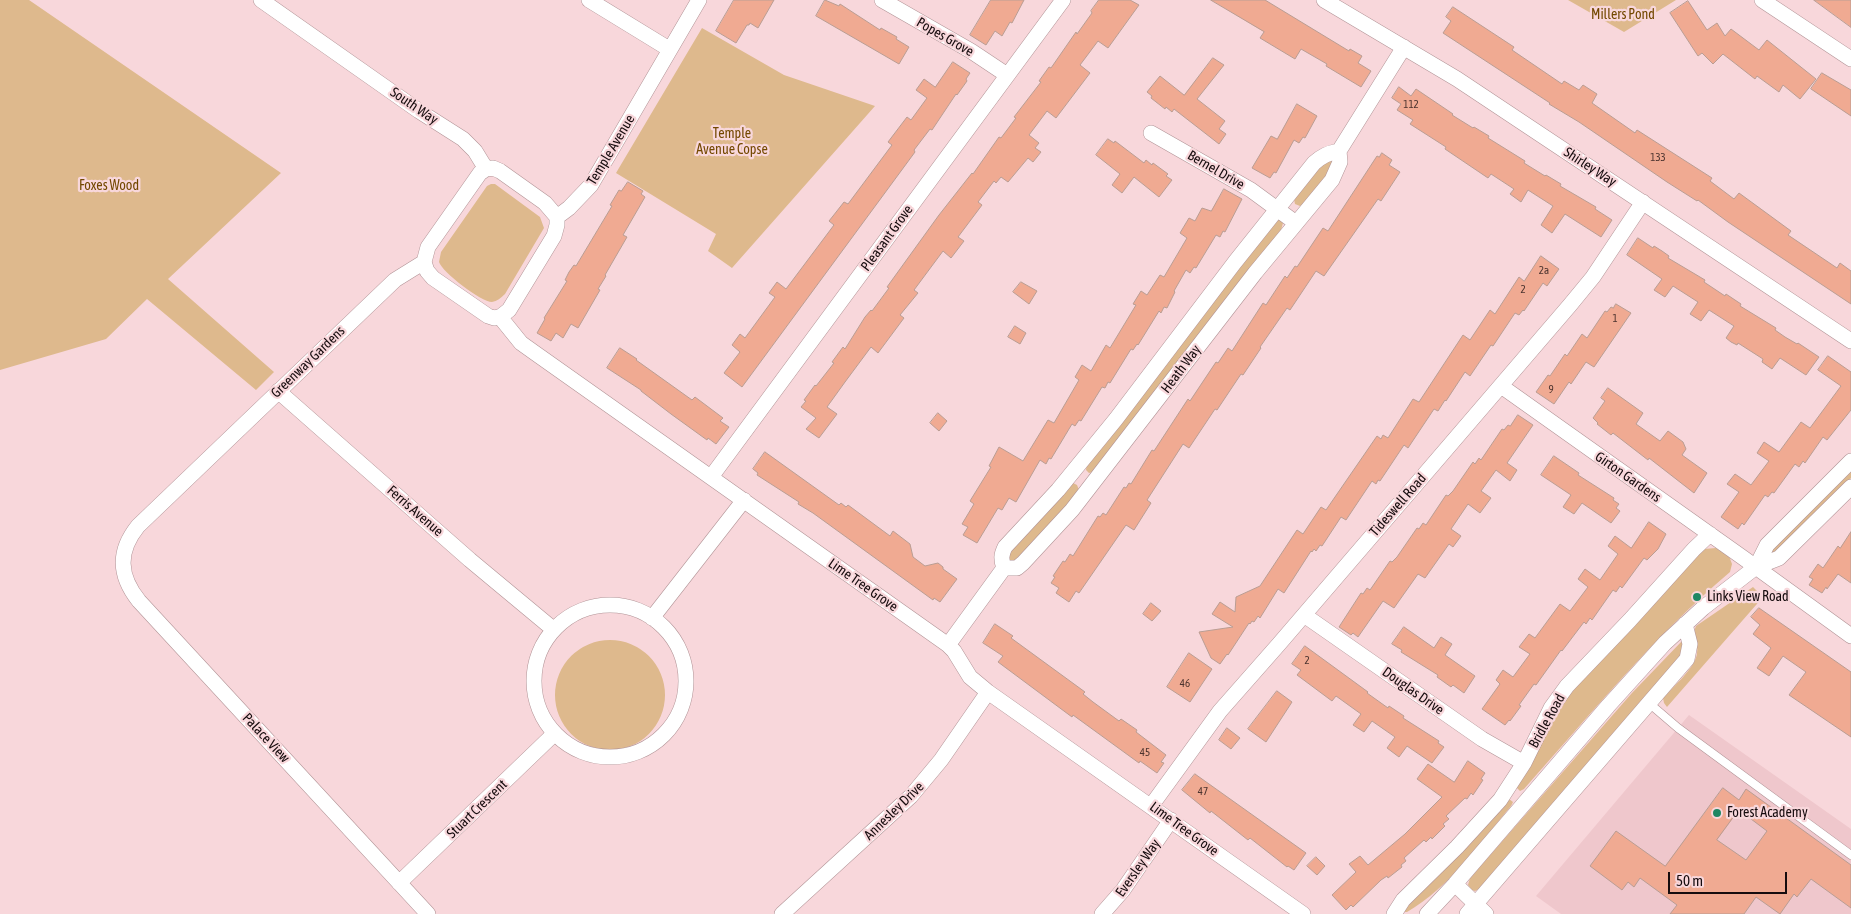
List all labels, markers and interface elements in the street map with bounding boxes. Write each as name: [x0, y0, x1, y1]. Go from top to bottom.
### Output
park label: Millers Pond: [1591, 7, 1655, 23]
street label: Popes Grove: [913, 14, 977, 60]
street label: South Way: [387, 84, 441, 128]
house number: 112: [1403, 98, 1419, 112]
street label: Temple Avenue: [583, 112, 639, 188]
park label: Temple Avenue Copse: [696, 126, 768, 158]
street label: Shirley Way: [1560, 144, 1620, 190]
street label: Bernel Drive: [1184, 147, 1248, 193]
house number: 133: [1650, 151, 1666, 165]
park label: Foxes Wood: [79, 178, 139, 194]
street label: Pleasant Grove: [857, 202, 917, 274]
house number: 2a: [1539, 264, 1549, 278]
house number: 2: [1520, 283, 1526, 297]
house number: 1: [1612, 312, 1618, 326]
street label: Greenway Gardens: [268, 323, 348, 401]
street label: Heath Way: [1158, 342, 1204, 396]
house number: 9: [1548, 383, 1554, 397]
street label: Girton Gardens: [1592, 448, 1664, 506]
street label: Tideswell Road: [1366, 470, 1430, 540]
street label: Ferris Avenue: [384, 482, 446, 540]
street label: Lime Tree Grove: [825, 555, 901, 615]
place label: Links View Road: [1707, 589, 1789, 605]
marker: Links View Road: [1691, 591, 1703, 603]
house number: 2: [1304, 654, 1310, 668]
street label: Douglas Drive: [1379, 664, 1447, 718]
house number: 46: [1180, 677, 1190, 691]
street label: Bridle Road: [1525, 691, 1569, 751]
street label: Palace View: [239, 710, 293, 766]
house number: 45: [1140, 746, 1150, 760]
street label: Stuart Crescent: [443, 776, 511, 842]
street label: Annesley Drive: [861, 778, 927, 844]
house number: 47: [1198, 785, 1208, 799]
street label: Lime Tree Grove: [1146, 798, 1222, 860]
place label: Forest Academy: [1727, 805, 1808, 821]
marker: Forest Academy: [1711, 807, 1723, 819]
street label: Eversley Way: [1112, 836, 1164, 900]
scale bar: [1671, 862, 1790, 894]
text: 50 m: [1676, 872, 1703, 889]

